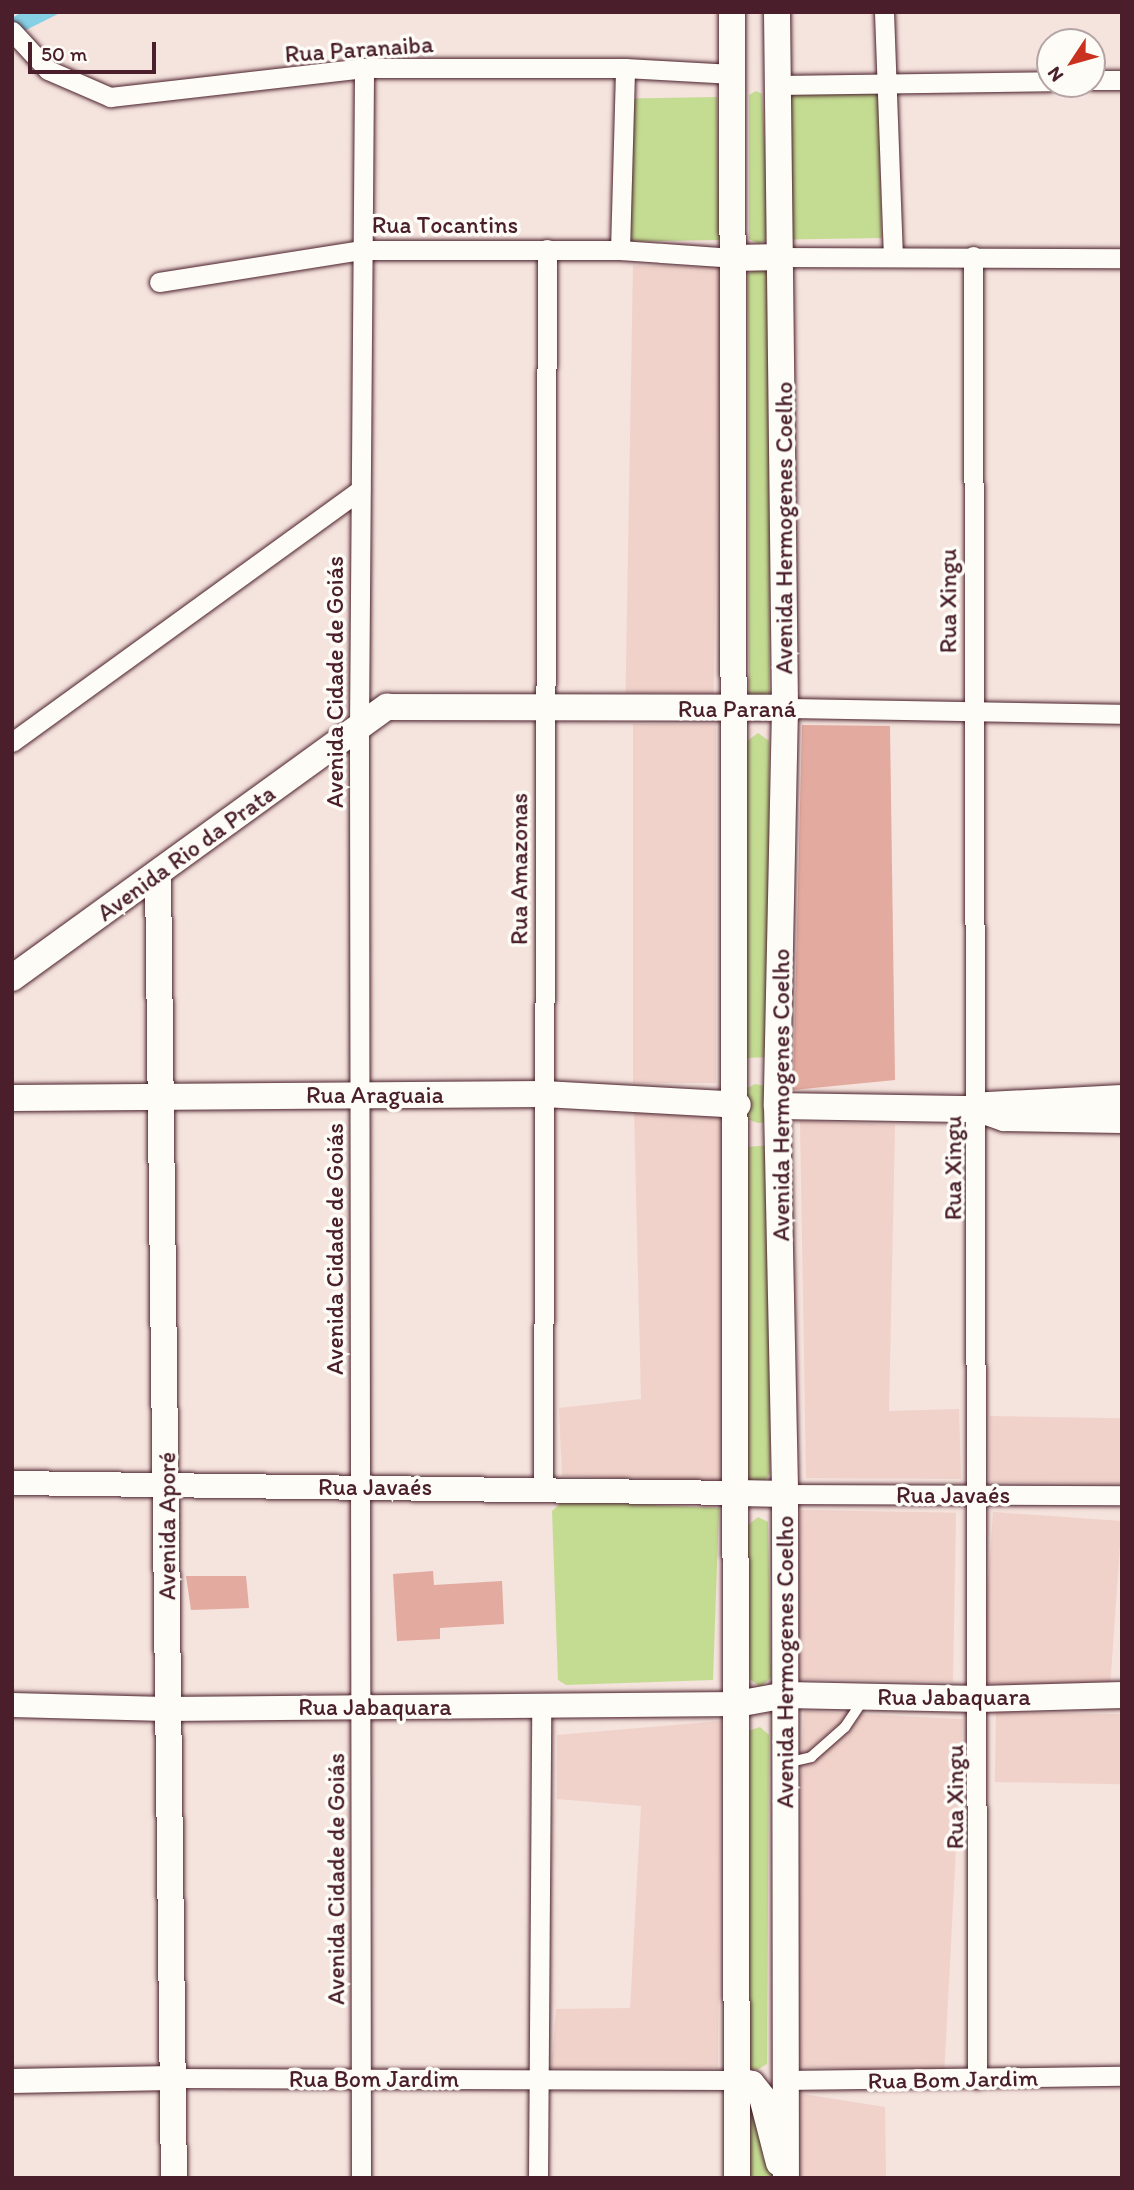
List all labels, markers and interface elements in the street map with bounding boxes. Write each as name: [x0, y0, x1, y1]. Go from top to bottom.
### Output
scale bar: [32, 28, 159, 72]
north arrow: [1036, 28, 1106, 98]
street label: Rua Paranaiba: [284, 29, 434, 69]
text: 50 m: [41, 41, 87, 66]
text: N: [1042, 63, 1068, 86]
street label: Rua Tocantins: [373, 211, 517, 239]
street label: Avenida Hermogenes Coelho: [770, 382, 798, 674]
street label: Rua Xingu: [934, 548, 962, 654]
street label: Avenida Cidade de Goiás: [321, 556, 349, 808]
street label: Rua Paraná: [678, 695, 796, 723]
street label: Avenida Rio da Prata: [91, 779, 281, 927]
street label: Rua Amazonas: [505, 793, 533, 945]
street label: Avenida Hermogenes Coelho: [767, 949, 795, 1241]
street label: Rua Araguaia: [306, 1081, 444, 1109]
street label: Rua Xingu: [939, 1115, 967, 1221]
street label: Avenida Cidade de Goiás: [321, 1123, 349, 1375]
street label: Avenida Aporé: [153, 1452, 181, 1600]
street label: Rua Javaés: [318, 1473, 432, 1501]
street label: Rua Javaés: [896, 1481, 1010, 1509]
street label: Avenida Hermogenes Coelho: [771, 1516, 799, 1808]
street label: Rua Jabaquara: [878, 1683, 1030, 1711]
street label: Rua Jabaquara: [299, 1693, 451, 1721]
street label: Rua Xingu: [941, 1744, 969, 1850]
street label: Avenida Cidade de Goiás: [322, 1753, 350, 2005]
street label: Rua Bom Jardim: [867, 2063, 1039, 2095]
street label: Rua Bom Jardim: [289, 2065, 459, 2093]

